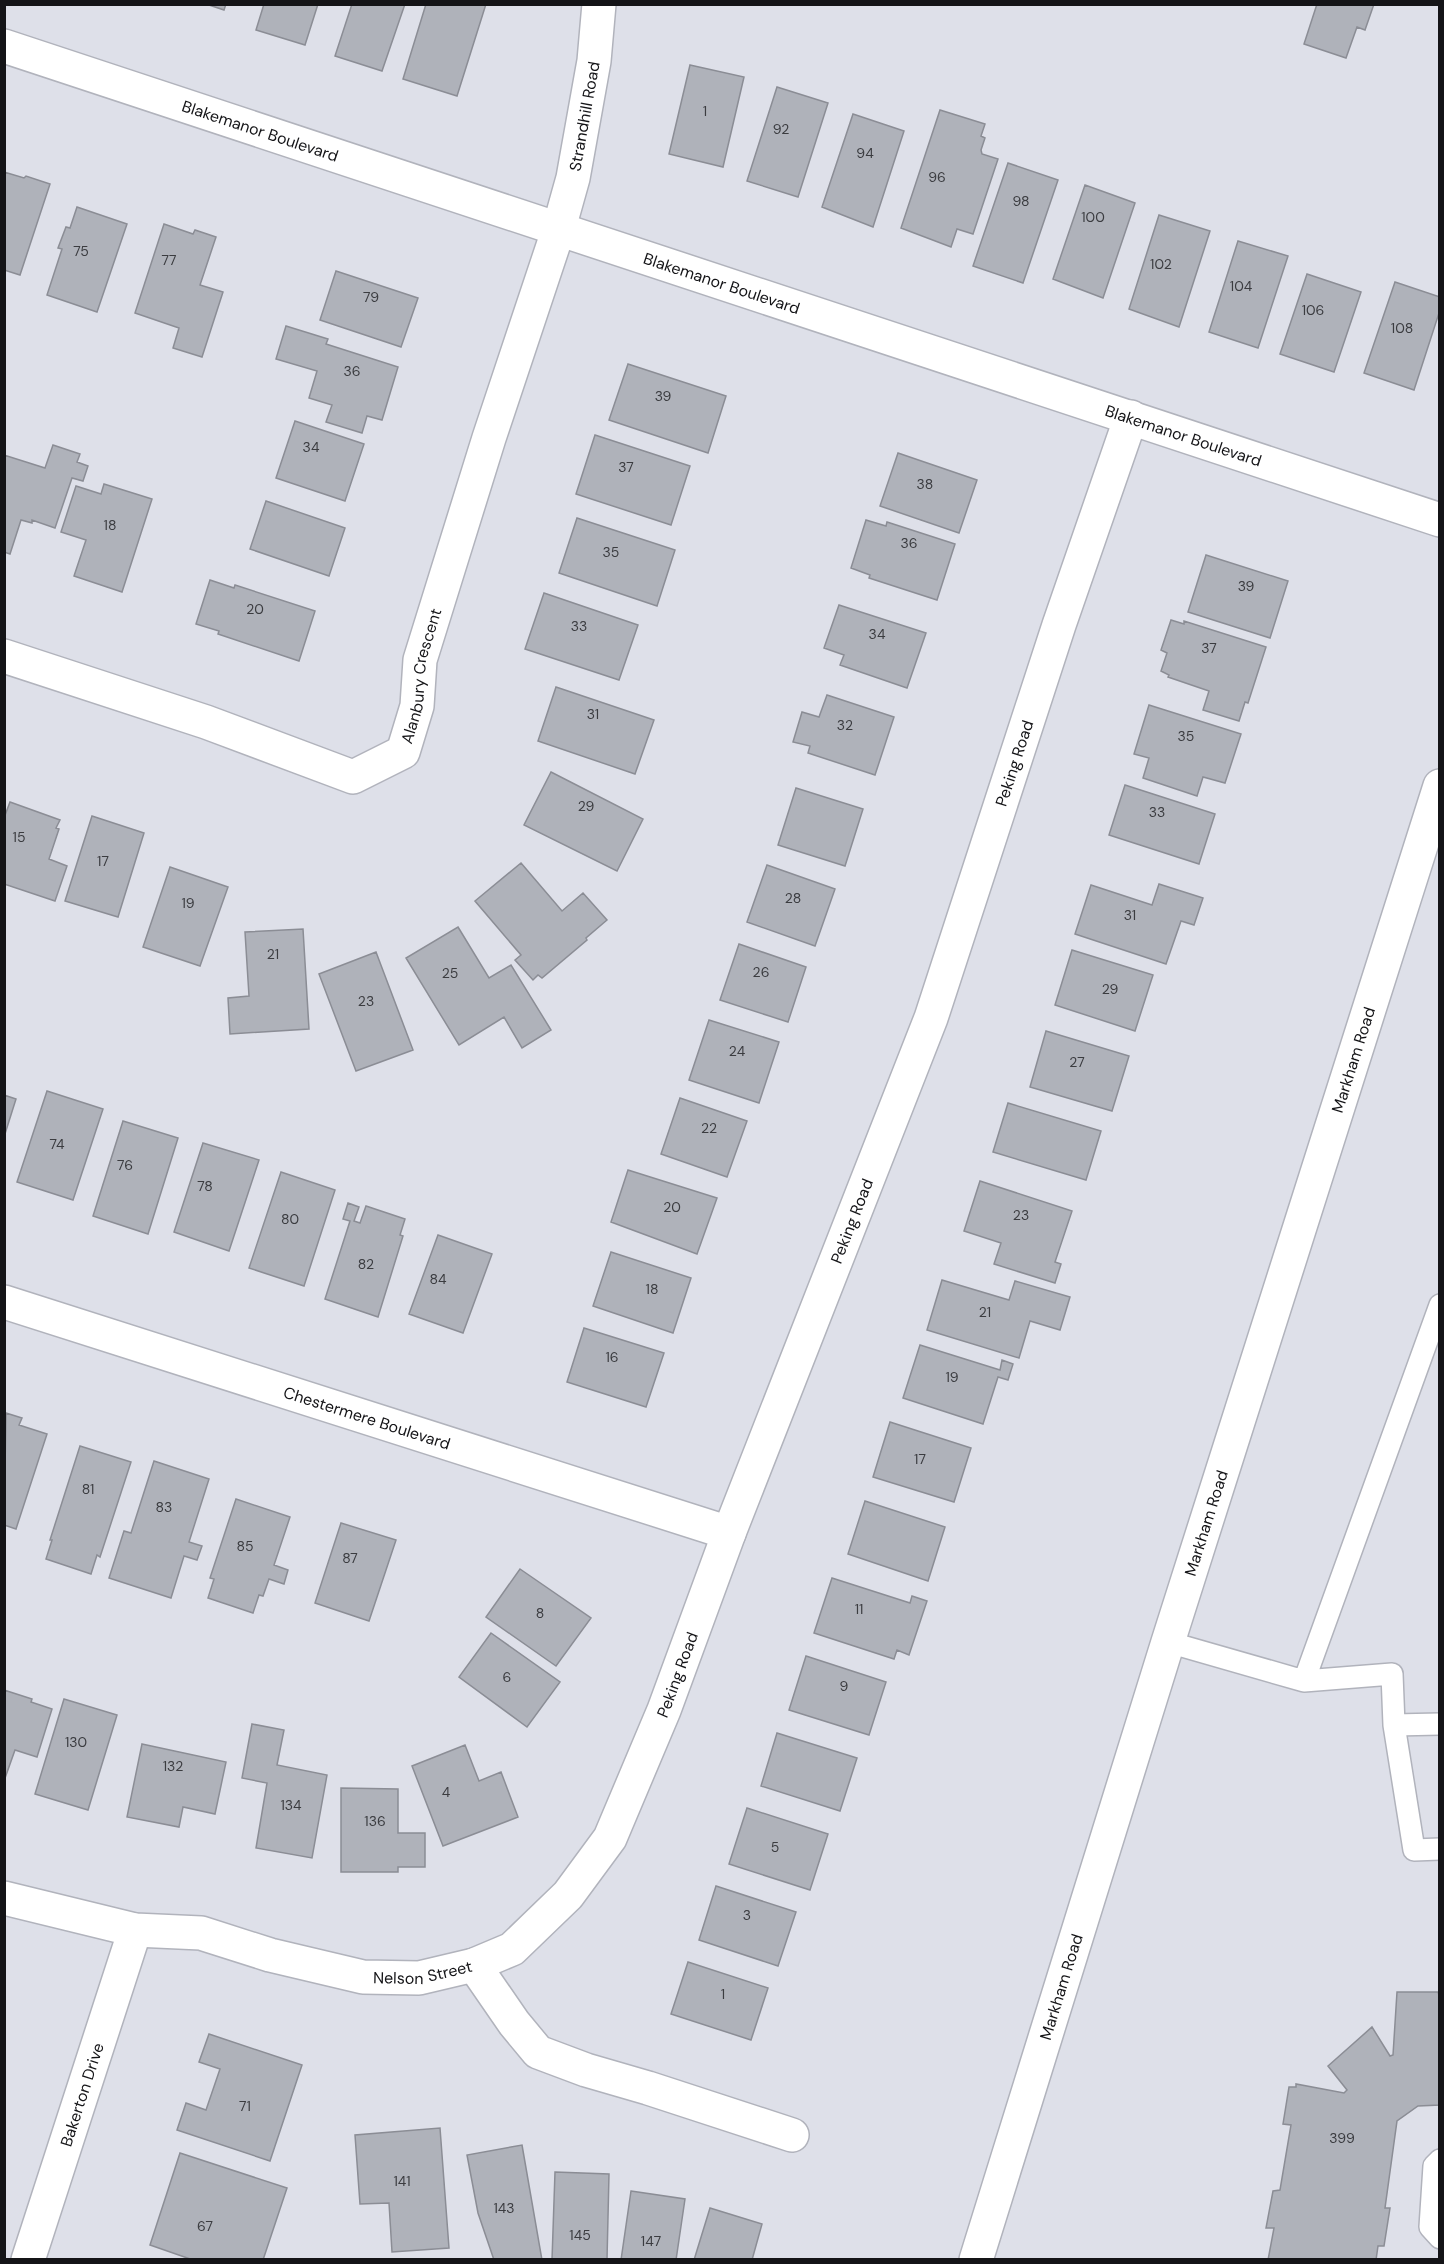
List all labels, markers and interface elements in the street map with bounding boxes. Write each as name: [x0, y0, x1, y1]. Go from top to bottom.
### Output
street label: Strandhill Road: [564, 60, 604, 173]
street label: Blakemanor Boulevard: [179, 95, 341, 166]
house number: 1: [703, 102, 707, 120]
house number: 92: [773, 120, 789, 138]
house number: 94: [856, 144, 874, 162]
house number: 96: [928, 168, 946, 186]
house number: 98: [1012, 192, 1030, 210]
house number: 100: [1081, 208, 1105, 226]
house number: 75: [73, 242, 89, 260]
street label: Blakemanor Boulevard: [641, 247, 803, 319]
house number: 77: [162, 251, 176, 269]
house number: 102: [1150, 255, 1172, 273]
house number: 104: [1230, 277, 1253, 295]
house number: 79: [363, 288, 379, 306]
house number: 106: [1302, 301, 1324, 319]
house number: 108: [1391, 319, 1413, 337]
house number: 36: [343, 362, 361, 380]
house number: 39: [655, 387, 672, 405]
street label: Blakemanor Boulevard: [1102, 400, 1264, 471]
house number: 34: [303, 438, 320, 456]
house number: 37: [618, 458, 634, 476]
house number: 38: [917, 475, 933, 493]
house number: 18: [104, 516, 116, 534]
house number: 36: [900, 534, 918, 552]
house number: 35: [603, 543, 619, 561]
house number: 39: [1238, 577, 1255, 595]
house number: 20: [246, 600, 264, 618]
street label: Alanbury Crescent: [396, 606, 446, 746]
house number: 33: [571, 617, 587, 635]
house number: 34: [869, 625, 886, 643]
house number: 37: [1201, 639, 1217, 657]
house number: 31: [587, 705, 599, 723]
house number: 32: [837, 716, 853, 734]
street label: Peking Road: [990, 717, 1038, 809]
house number: 35: [1178, 727, 1194, 745]
house number: 29: [578, 797, 595, 815]
house number: 33: [1149, 803, 1165, 821]
house number: 15: [13, 828, 25, 846]
house number: 17: [97, 852, 109, 870]
house number: 28: [785, 889, 801, 907]
house number: 19: [181, 894, 195, 912]
house number: 31: [1124, 906, 1136, 924]
house number: 21: [267, 945, 279, 963]
house number: 26: [753, 963, 769, 981]
house number: 25: [442, 964, 458, 982]
house number: 29: [1102, 980, 1119, 998]
house number: 23: [358, 992, 374, 1010]
street label: Markham Road: [1326, 1004, 1380, 1115]
house number: 24: [729, 1042, 746, 1060]
house number: 27: [1069, 1053, 1085, 1071]
house number: 22: [701, 1119, 717, 1137]
house number: 74: [49, 1135, 65, 1153]
house number: 76: [117, 1156, 133, 1174]
street label: Peking Road: [825, 1175, 878, 1266]
house number: 78: [197, 1177, 213, 1195]
house number: 20: [663, 1198, 681, 1216]
house number: 23: [1013, 1206, 1029, 1224]
house number: 80: [281, 1210, 299, 1228]
house number: 82: [358, 1255, 374, 1273]
house number: 84: [429, 1270, 447, 1288]
house number: 18: [646, 1280, 658, 1298]
house number: 21: [979, 1303, 991, 1321]
house number: 16: [605, 1348, 619, 1366]
house number: 19: [945, 1368, 959, 1386]
street label: Chestermere Boulevard: [281, 1381, 453, 1454]
house number: 17: [914, 1450, 926, 1468]
street label: Markham Road: [1179, 1467, 1232, 1579]
house number: 81: [82, 1480, 94, 1498]
house number: 83: [156, 1498, 172, 1516]
house number: 85: [236, 1537, 254, 1555]
house number: 87: [342, 1549, 358, 1567]
house number: 11: [855, 1600, 863, 1618]
house number: 8: [536, 1604, 544, 1622]
street label: Peking Road: [652, 1629, 702, 1720]
house number: 6: [503, 1668, 511, 1686]
house number: 9: [840, 1677, 849, 1695]
house number: 130: [65, 1733, 87, 1751]
house number: 132: [163, 1757, 183, 1775]
house number: 4: [442, 1783, 451, 1801]
house number: 134: [280, 1796, 302, 1814]
house number: 136: [364, 1812, 386, 1830]
house number: 5: [771, 1838, 779, 1856]
house number: 3: [743, 1906, 751, 1924]
street label: Markham Road: [1035, 1931, 1087, 2042]
street label: Nelson Street: [373, 1955, 474, 1989]
house number: 1: [721, 1985, 725, 2003]
street label: Bakerton Drive: [55, 2040, 108, 2149]
house number: 71: [239, 2097, 251, 2115]
house number: 399: [1329, 2129, 1355, 2147]
house number: 141: [393, 2172, 411, 2190]
house number: 143: [493, 2199, 515, 2217]
house number: 67: [197, 2217, 213, 2235]
house number: 145: [569, 2226, 591, 2244]
house number: 147: [641, 2232, 661, 2250]

